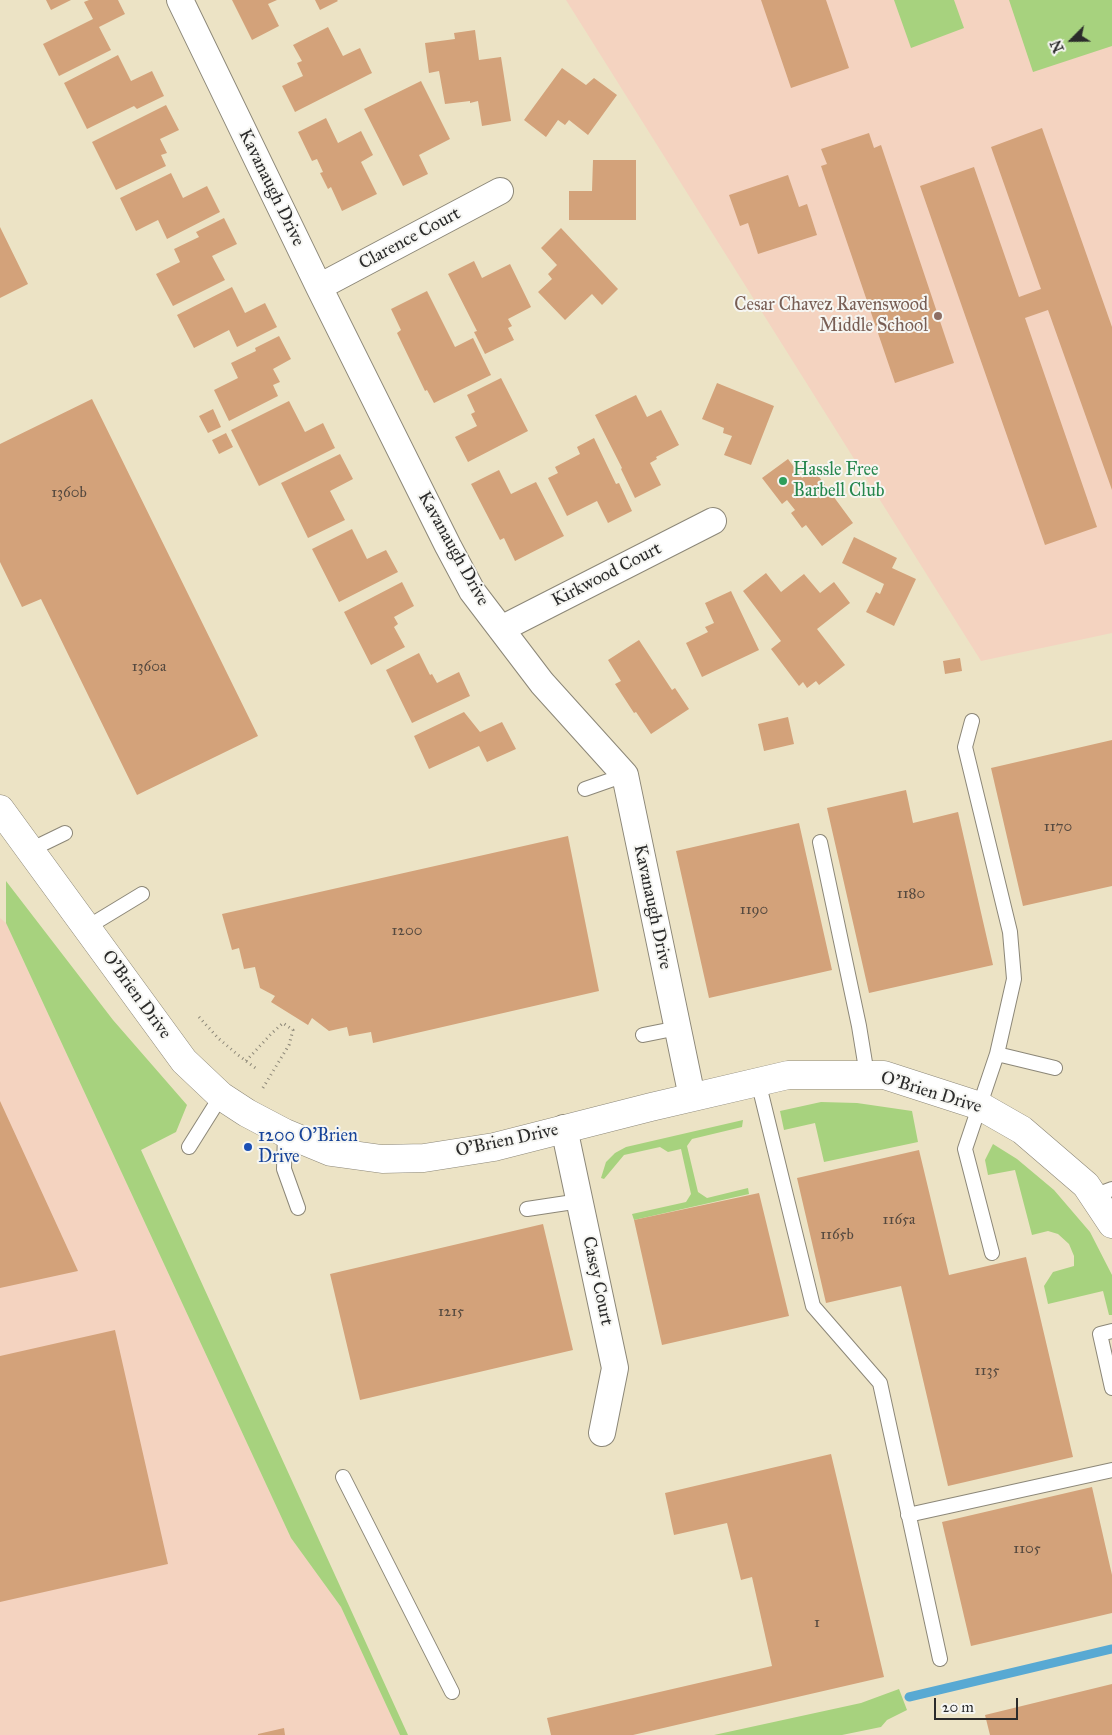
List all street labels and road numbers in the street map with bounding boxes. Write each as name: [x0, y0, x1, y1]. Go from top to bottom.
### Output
street label: Kavanaugh Drive: [233, 126, 309, 250]
street label: Clarence Court: [356, 203, 464, 275]
street label: Kavanaugh Drive: [413, 488, 493, 610]
street label: Kirkwood Court: [549, 538, 665, 612]
street label: Kavanaugh Drive: [628, 843, 676, 971]
street label: O'Brien Drive: [97, 946, 175, 1044]
street label: O'Brien Drive: [878, 1067, 984, 1119]
street label: O'Brien Drive: [454, 1120, 560, 1162]
street label: Casey Court: [577, 1235, 617, 1327]

